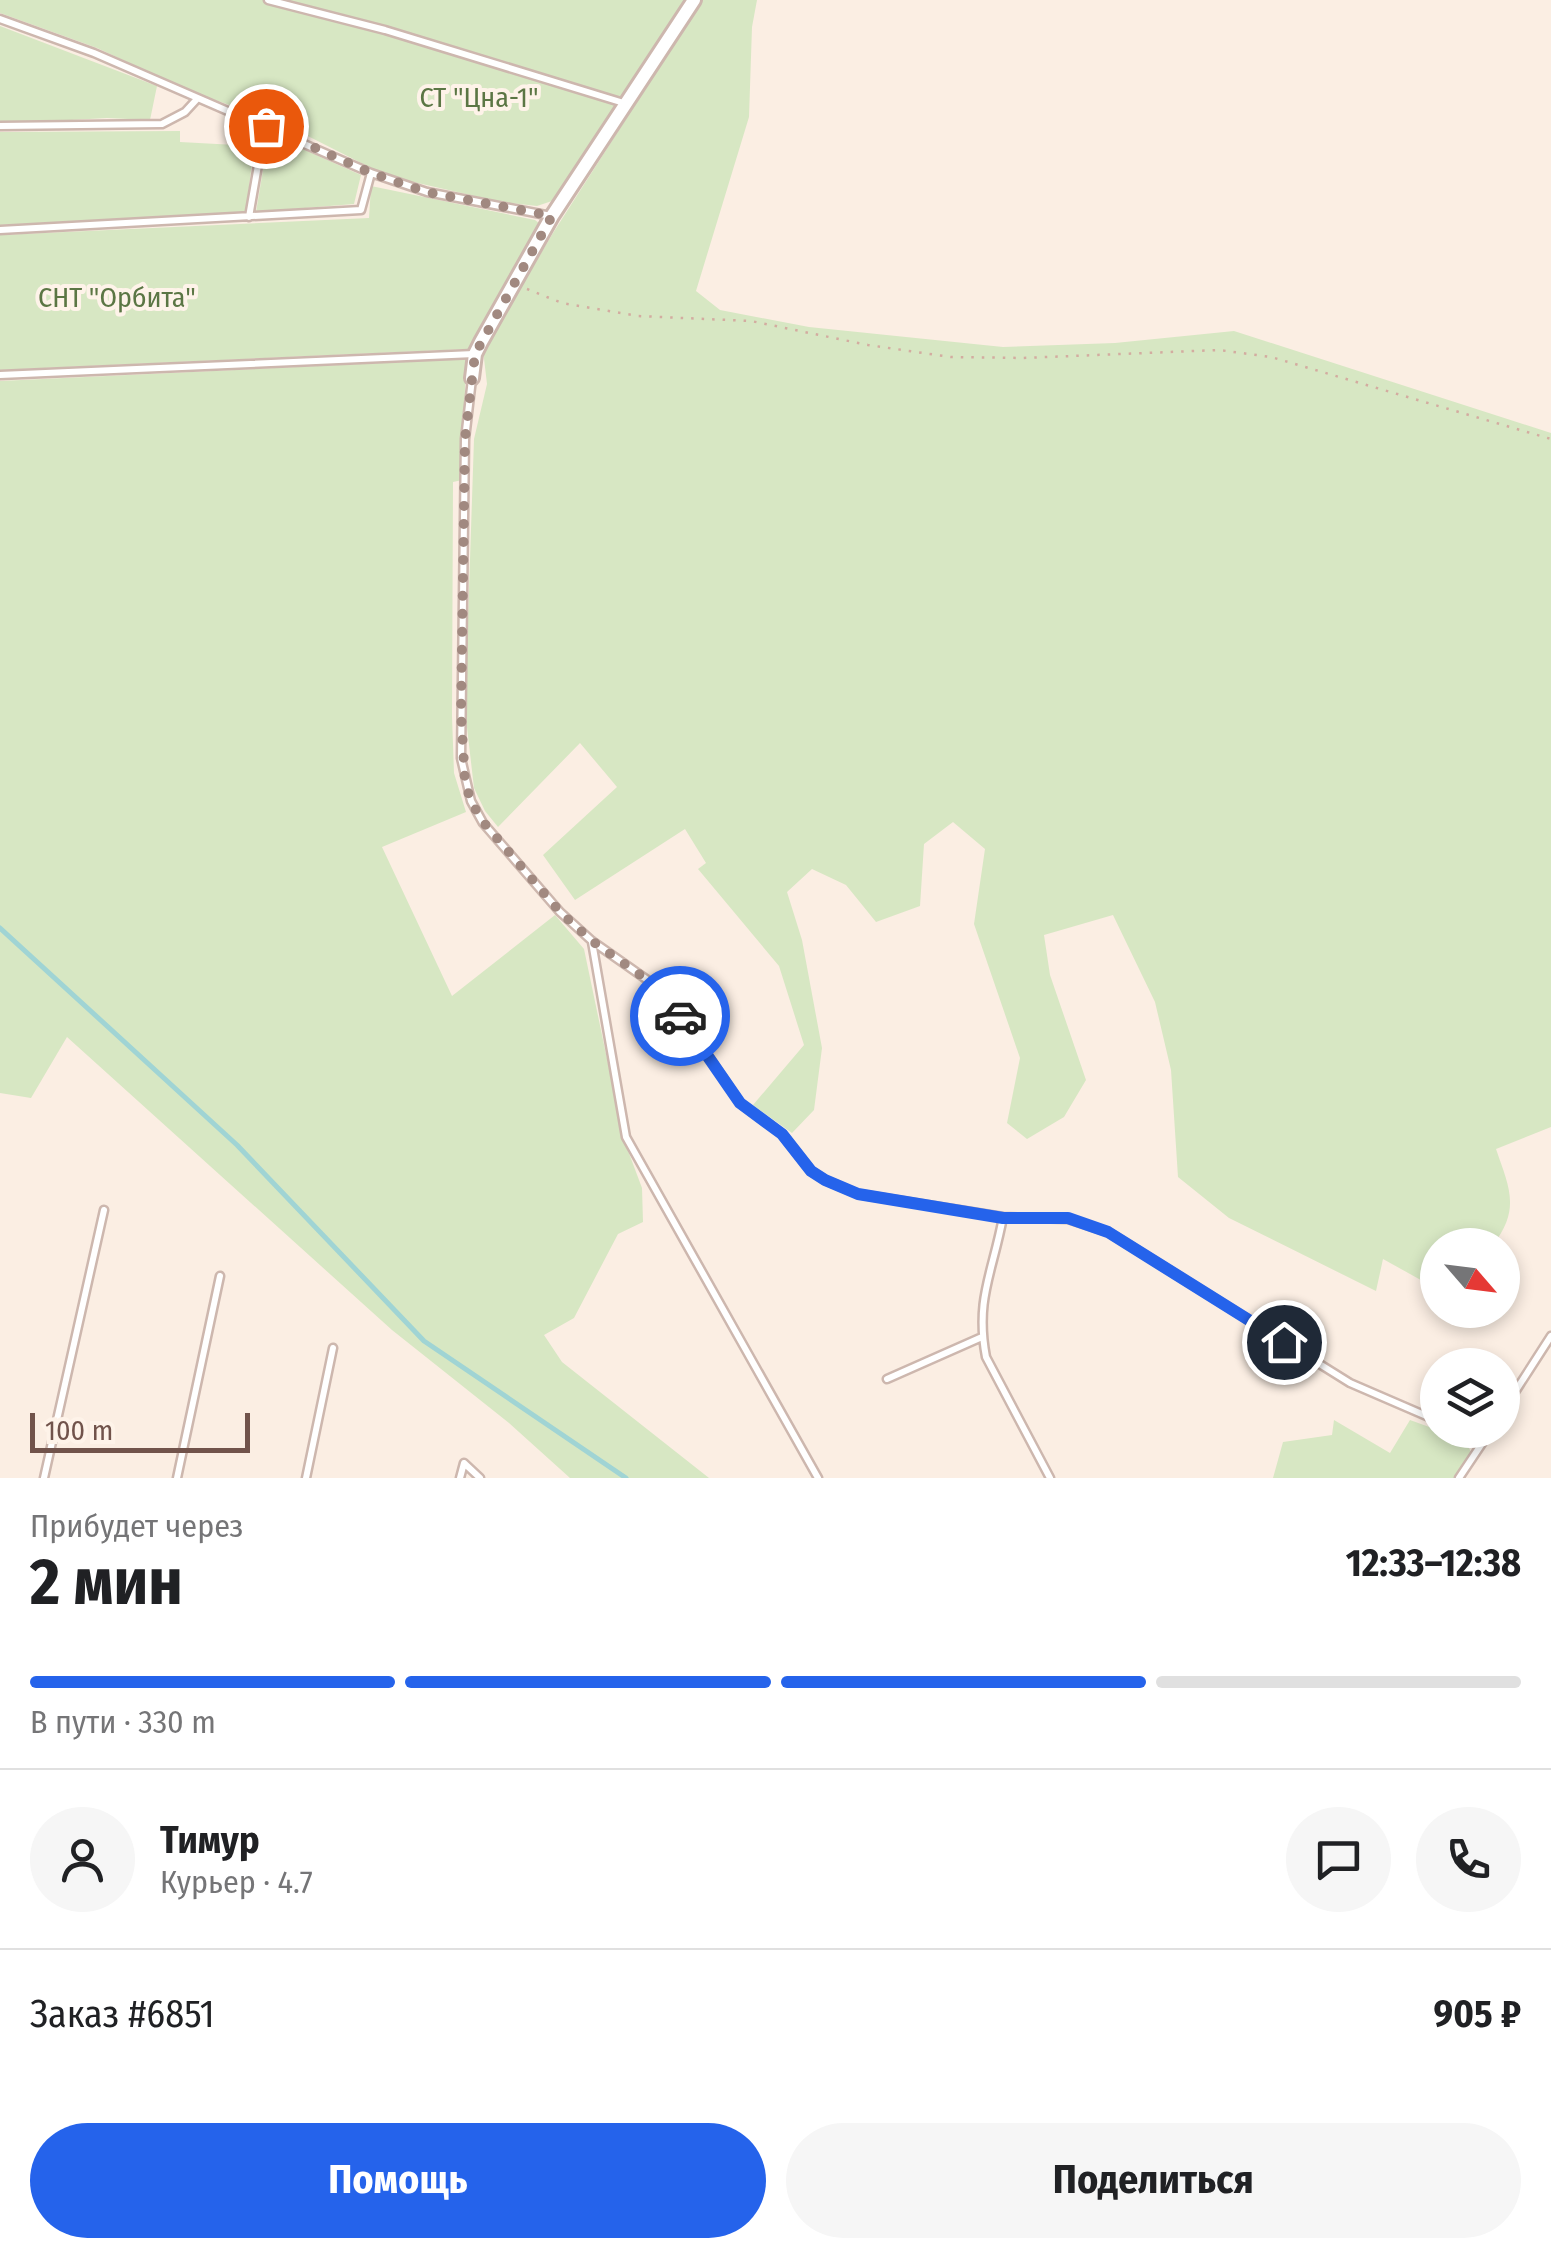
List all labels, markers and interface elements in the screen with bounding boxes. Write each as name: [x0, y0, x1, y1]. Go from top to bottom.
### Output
park label: СТ "Цна-1": [419, 81, 539, 114]
pin: [224, 84, 309, 169]
icon: bag: [239, 99, 294, 154]
park label: CНТ "Орбита": [38, 281, 196, 314]
courier: [630, 966, 730, 1066]
icon: car: [653, 989, 708, 1044]
north arrow: [1420, 1228, 1520, 1328]
map controls: [1420, 1228, 1520, 1448]
pin: [1242, 1300, 1327, 1385]
icon: home: [1257, 1315, 1312, 1370]
button: layers: [1420, 1348, 1520, 1448]
scale bar: [30, 1408, 250, 1452]
text: 100 m: [45, 1414, 113, 1447]
text: Прибудет через: [30, 1507, 243, 1545]
text: 12:33–12:38: [1346, 1540, 1521, 1586]
text: 2 мин: [30, 1543, 183, 1621]
text: В пути · 330 m: [30, 1703, 216, 1741]
button: person: [30, 1807, 135, 1912]
button: chat: [1286, 1807, 1391, 1912]
button: phone: [1416, 1807, 1521, 1912]
text: Тимур: [160, 1817, 260, 1863]
text: Курьер · 4.7: [160, 1863, 313, 1901]
text: Заказ #6851: [30, 1991, 215, 2037]
text: 905 ₽: [1433, 1991, 1521, 2037]
button: Помощь: [30, 2123, 766, 2238]
button: Поделиться: [786, 2123, 1521, 2238]

